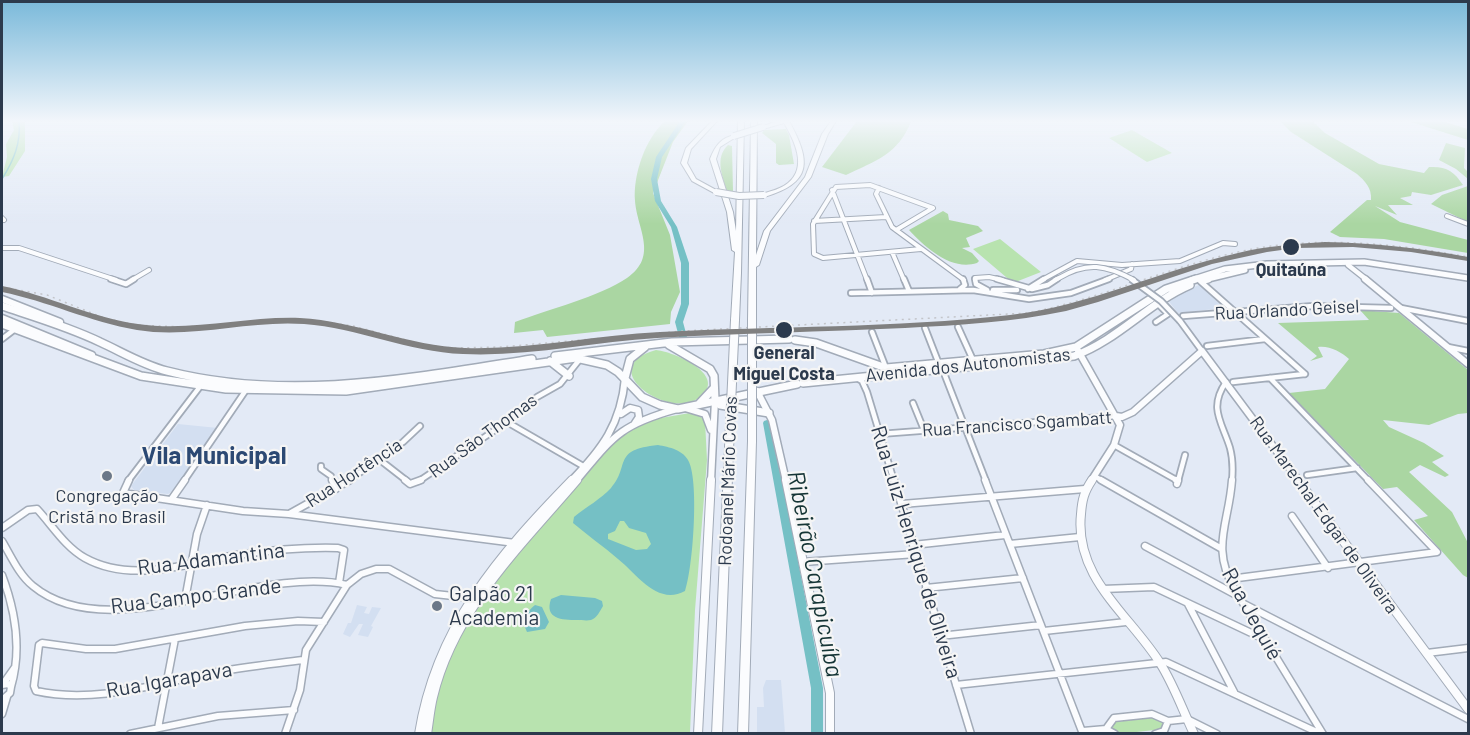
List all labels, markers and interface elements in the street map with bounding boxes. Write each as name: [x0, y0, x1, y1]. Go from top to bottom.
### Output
marker: Quitaúna: [1281, 237, 1301, 257]
place label: Quitaúna: [1256, 259, 1326, 281]
street label: Rua Orlando Geisel: [1214, 295, 1360, 325]
marker: General Miguel Costa: [774, 320, 794, 340]
place label: General Miguel Costa: [733, 342, 835, 385]
street label: Avenida dos Autonomistas: [865, 344, 1071, 386]
street label: Rua São Thomas: [425, 389, 541, 483]
street label: Rodoanel Mário Covas: [714, 396, 742, 566]
street label: Rua Francisco Sgambatt: [921, 407, 1113, 441]
street label: Rua Marechal Edgar de Oliveira: [1245, 412, 1403, 618]
street label: Rua Luiz Henrique de Oliveira: [865, 422, 967, 682]
street label: Rua Hortência: [302, 434, 406, 512]
district label: Vila Municipal: [141, 442, 287, 470]
water label: Ribeirão Carapicuíba: [781, 468, 849, 680]
marker: Congregação Cristã no Brasil: [100, 469, 114, 483]
place label: Congregação Cristã no Brasil: [48, 485, 166, 528]
street label: Rua Adamantina: [136, 537, 286, 581]
street label: Rua Jequié: [1216, 563, 1288, 665]
street label: Rua Campo Grande: [109, 573, 283, 619]
place label: Galpão 21 Academia: [449, 581, 539, 631]
marker: Galpão 21 Academia: [430, 599, 444, 613]
street label: Rua Igarapava: [104, 657, 234, 703]

